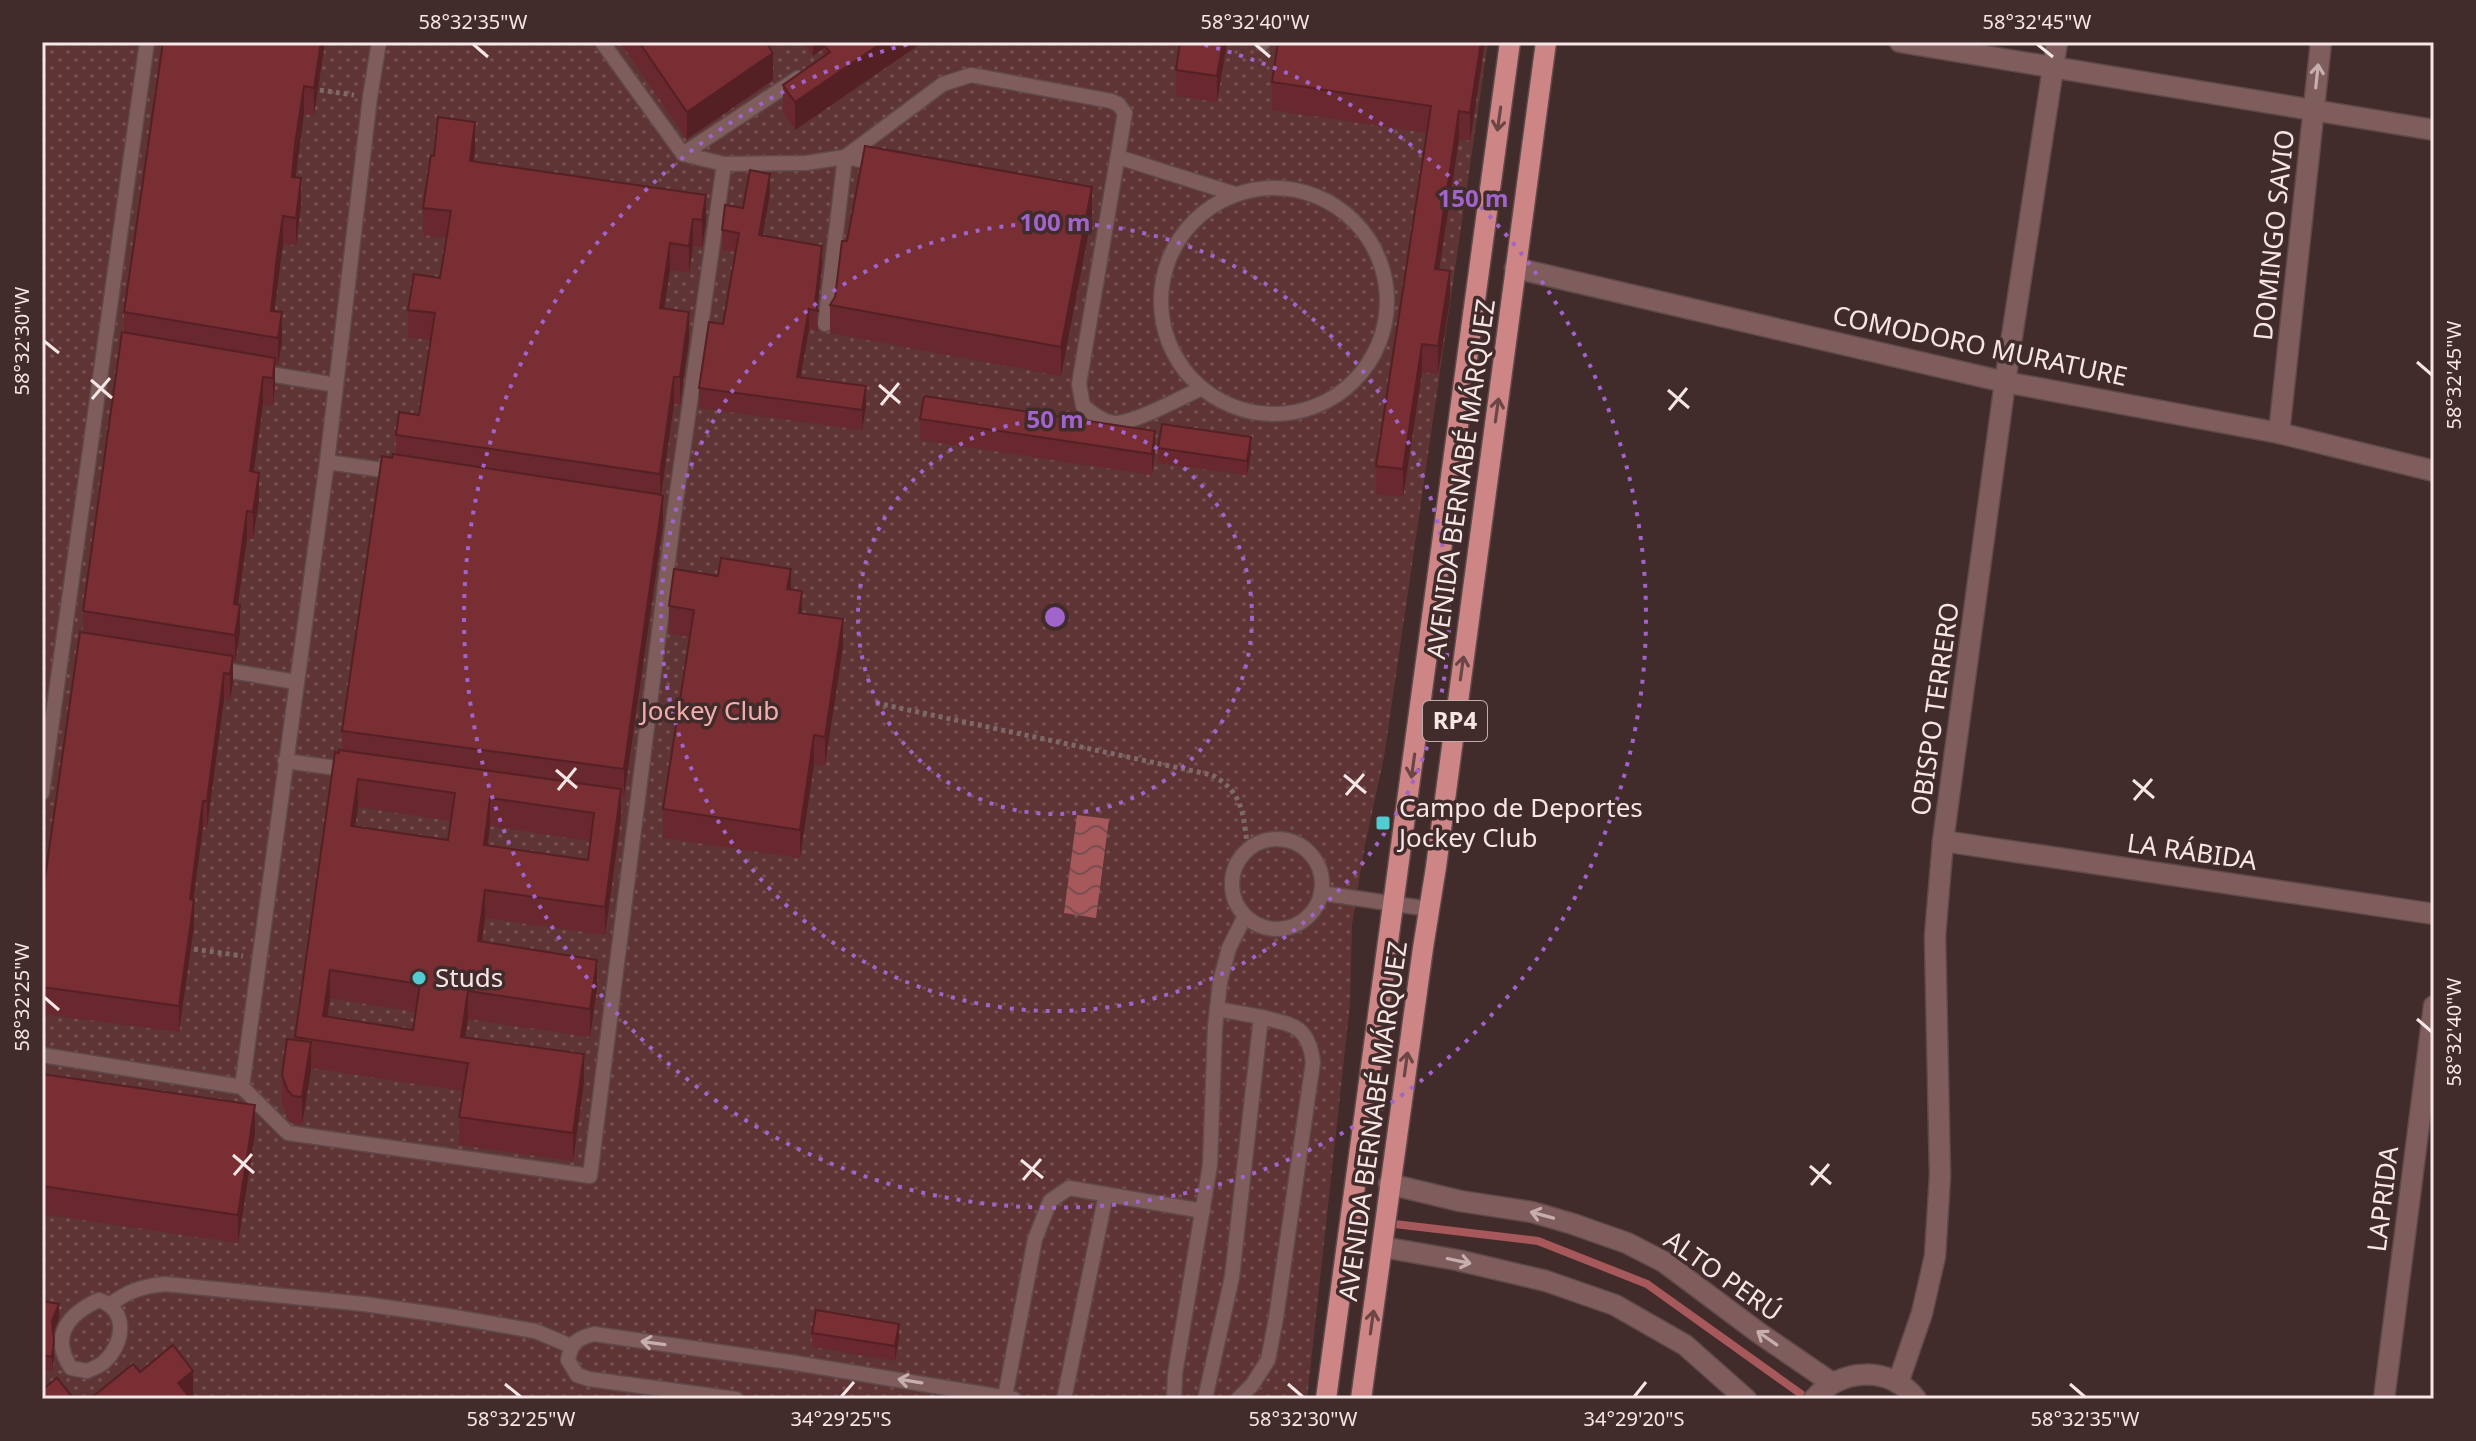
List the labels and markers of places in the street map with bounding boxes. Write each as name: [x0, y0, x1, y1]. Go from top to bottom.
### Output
centre of rings: [1041, 603, 1069, 631]
place label: Campo de Deportes Jockey Club: [1396, 789, 1643, 855]
marker: Campo de Deportes Jockey Club: [1374, 814, 1392, 832]
place label: Studs: [435, 959, 503, 995]
marker: Studs: [410, 969, 428, 987]

